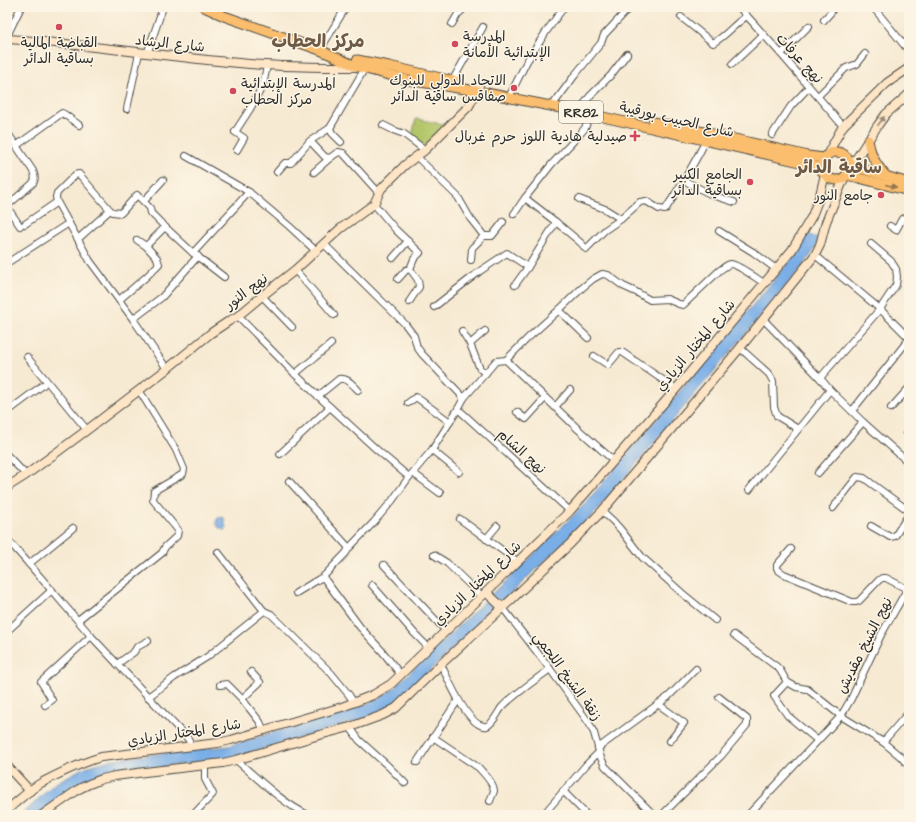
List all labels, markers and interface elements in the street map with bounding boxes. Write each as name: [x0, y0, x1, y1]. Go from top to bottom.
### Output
marker: القباضة المالية بساقية الدائر: [54, 22, 64, 32]
place label: المدرسة الإبتدائية الأمانة: [463, 27, 551, 63]
district label: مركز الحطاب: [272, 29, 364, 54]
street label: نهج عرفات: [771, 29, 827, 88]
street label: شارع الرشاد: [134, 30, 206, 58]
place label: القباضة المالية بساقية الدائر: [21, 33, 97, 69]
marker: المدرسة الإبتدائية الأمانة: [450, 39, 460, 49]
place label: الاتحاد الدولي للبنوك صفاقس ساقية الدائر: [390, 71, 506, 107]
place label: المدرسة الإبتدائية مركز الحطاب: [241, 74, 336, 110]
marker: الاتحاد الدولي للبنوك صفاقس ساقية الدائر: [509, 83, 519, 93]
marker: المدرسة الإبتدائية مركز الحطاب: [228, 86, 238, 96]
street label: شارع الحبيب بورقيبة: [618, 97, 736, 143]
road number: RR82: [559, 101, 603, 123]
one-way arrow: [876, 116, 884, 126]
place label: صيدلية هادية اللوز حرم غربال: [455, 127, 627, 148]
marker: صيدلية هادية اللوز حرم غربال: [630, 131, 640, 141]
district label: ساقية الدائر: [794, 155, 882, 180]
place label: الجامع الكبير بساقية الدائر: [671, 165, 742, 201]
marker: الجامع الكبير بساقية الدائر: [745, 177, 755, 187]
one-way arrow: [885, 183, 897, 189]
place label: جامع النور: [814, 186, 873, 206]
marker: جامع النور: [876, 190, 886, 200]
street label: نهج النور: [220, 269, 272, 315]
street label: شارع المختار الزيادي: [651, 295, 740, 396]
street label: نهج الشام: [493, 424, 550, 479]
street label: شارع المختار الزيادي: [430, 537, 526, 631]
street label: نهج الشيخ مقديش: [832, 594, 898, 697]
street label: زنقة الشيخ اللجمي: [527, 628, 606, 726]
street label: شارع المختار الزيادي: [126, 714, 242, 752]

